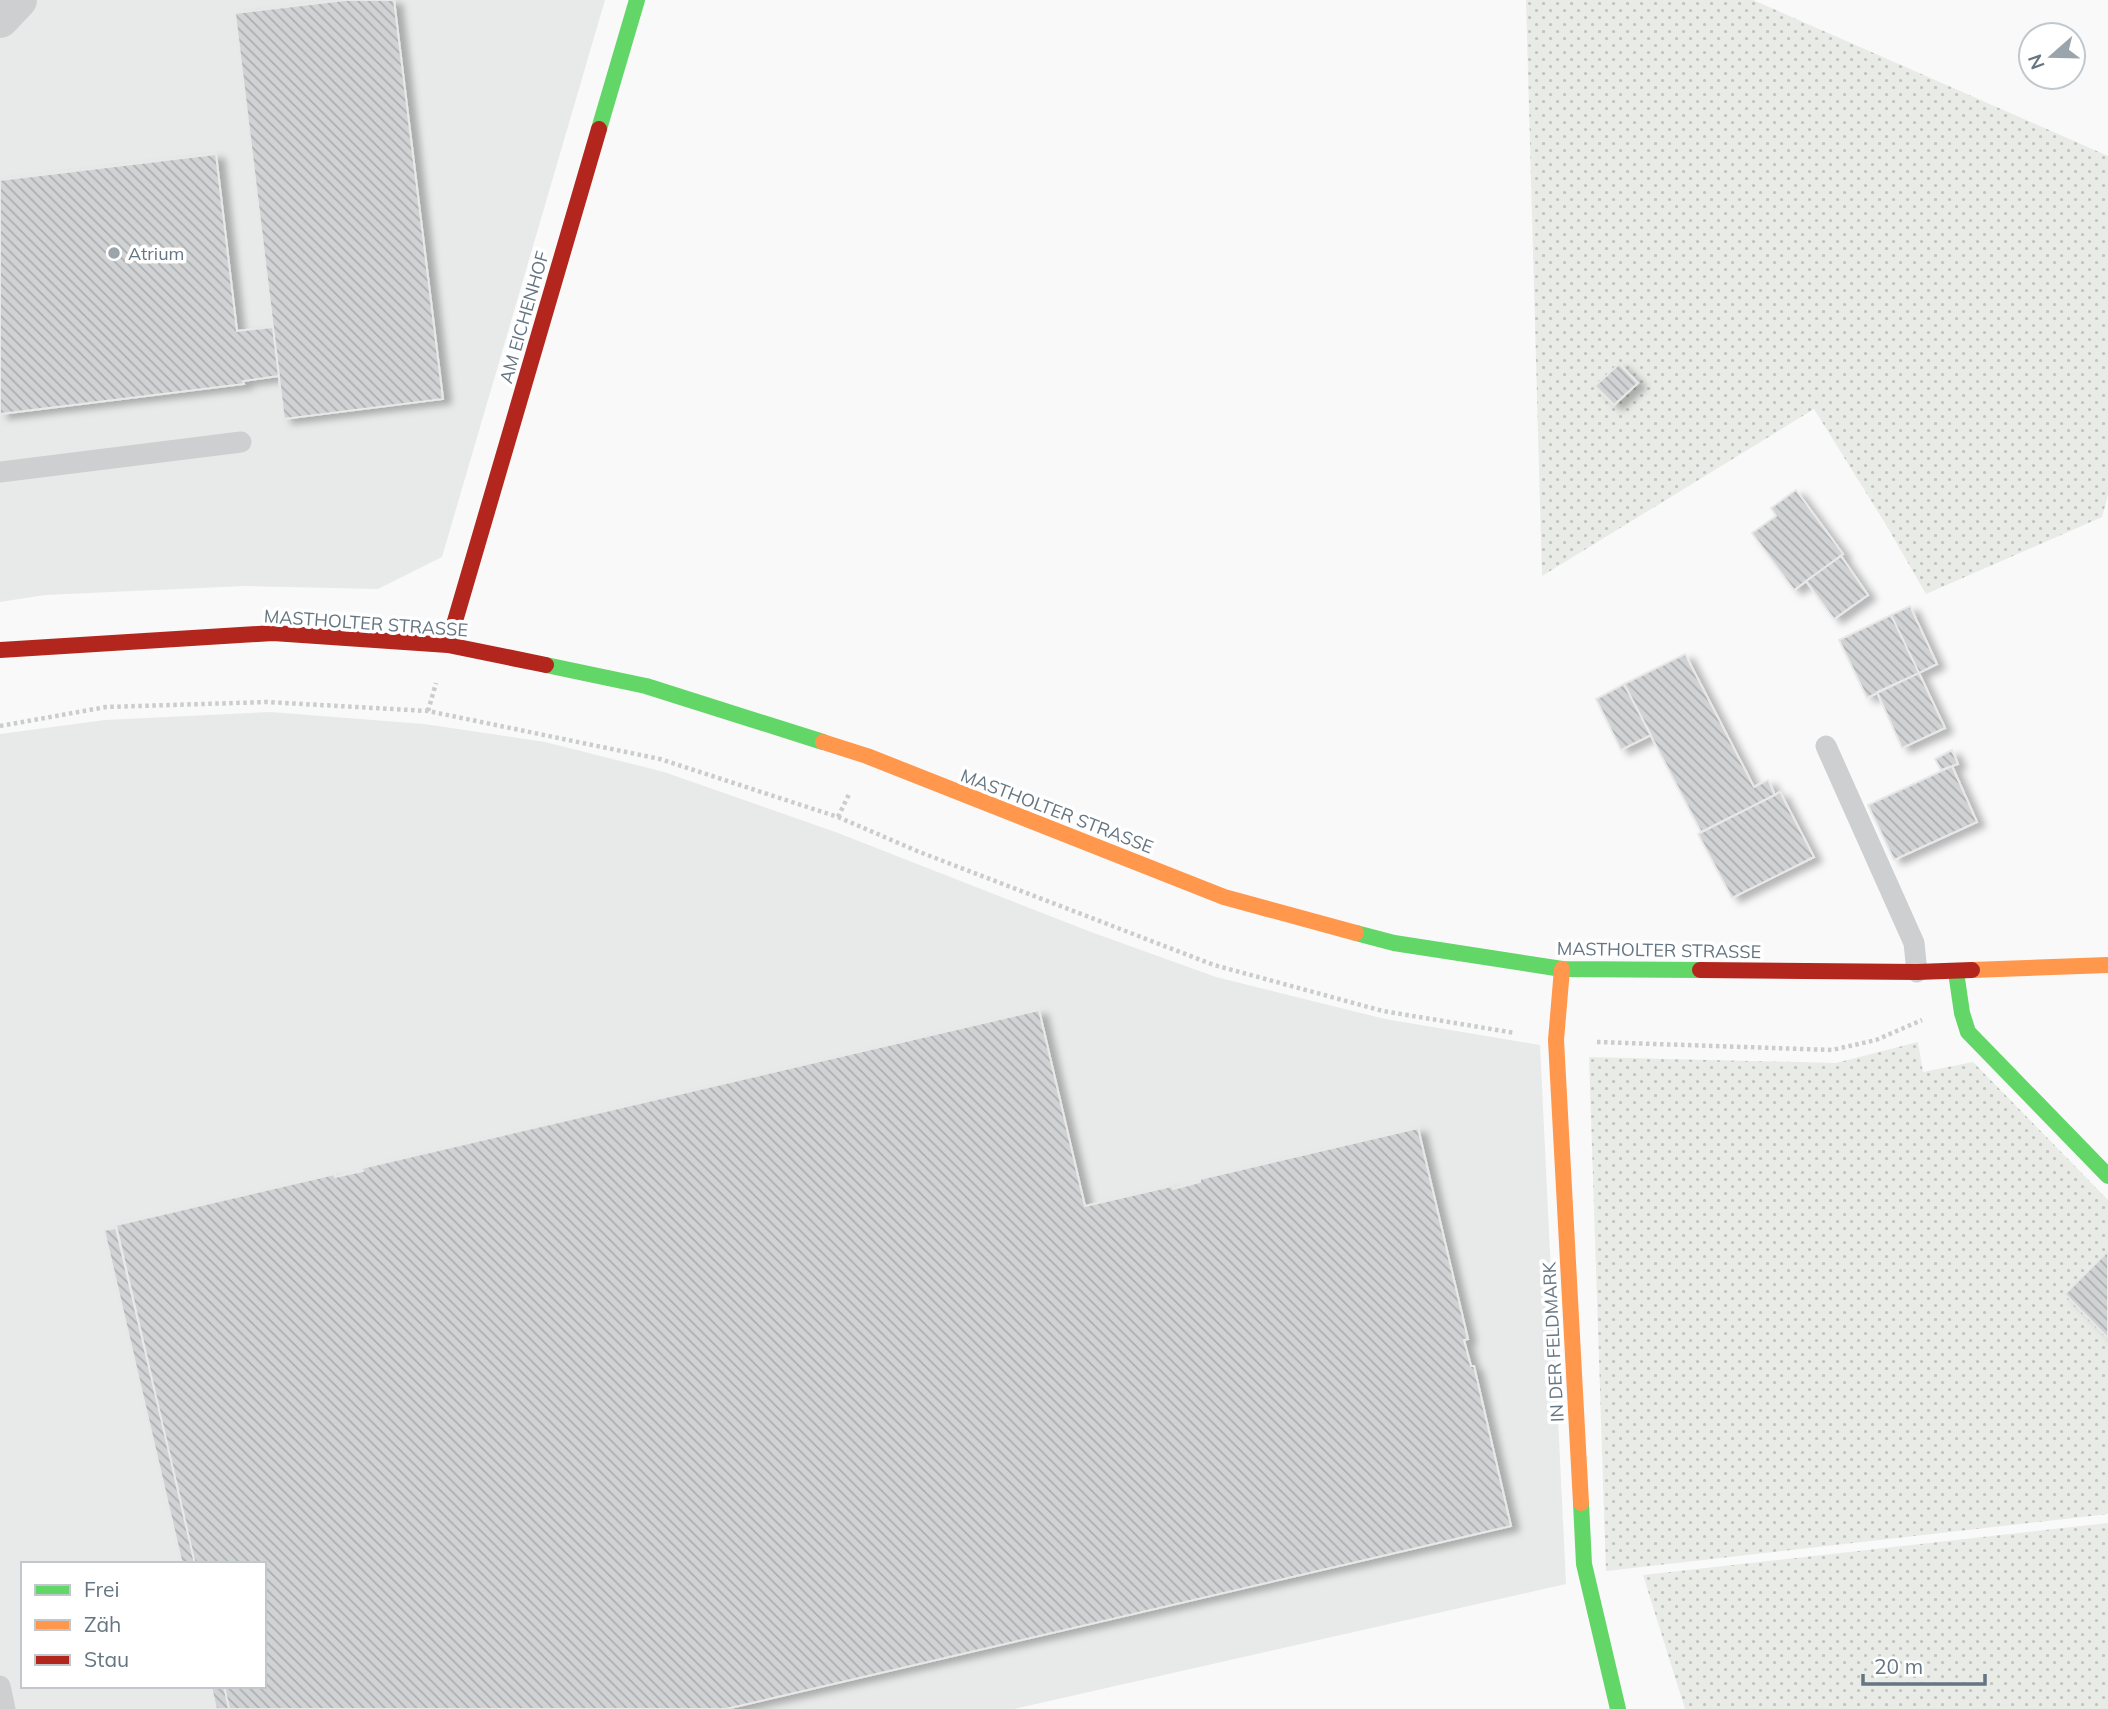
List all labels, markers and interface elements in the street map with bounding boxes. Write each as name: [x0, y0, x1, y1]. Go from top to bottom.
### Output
north arrow: [2017, 21, 2087, 91]
text: N: [2022, 51, 2050, 73]
place label: Atrium: [128, 242, 184, 265]
marker: Atrium: [106, 245, 122, 261]
street label: AM EICHENHOF: [494, 248, 554, 386]
street label: MASTHOLTER STRASSE: [263, 604, 469, 642]
street label: MASTHOLTER STRASSE: [957, 764, 1157, 858]
street label: MASTHOLTER STRASSE: [1557, 937, 1761, 963]
street label: IN DER FELDMARK: [1537, 1261, 1569, 1423]
legend: [21, 1562, 266, 1688]
text: Frei: [84, 1576, 120, 1602]
text: Zäh: [84, 1611, 121, 1637]
scale bar: [1863, 1642, 1986, 1686]
text: Stau: [84, 1646, 129, 1672]
text: 20 m: [1874, 1653, 1923, 1679]

